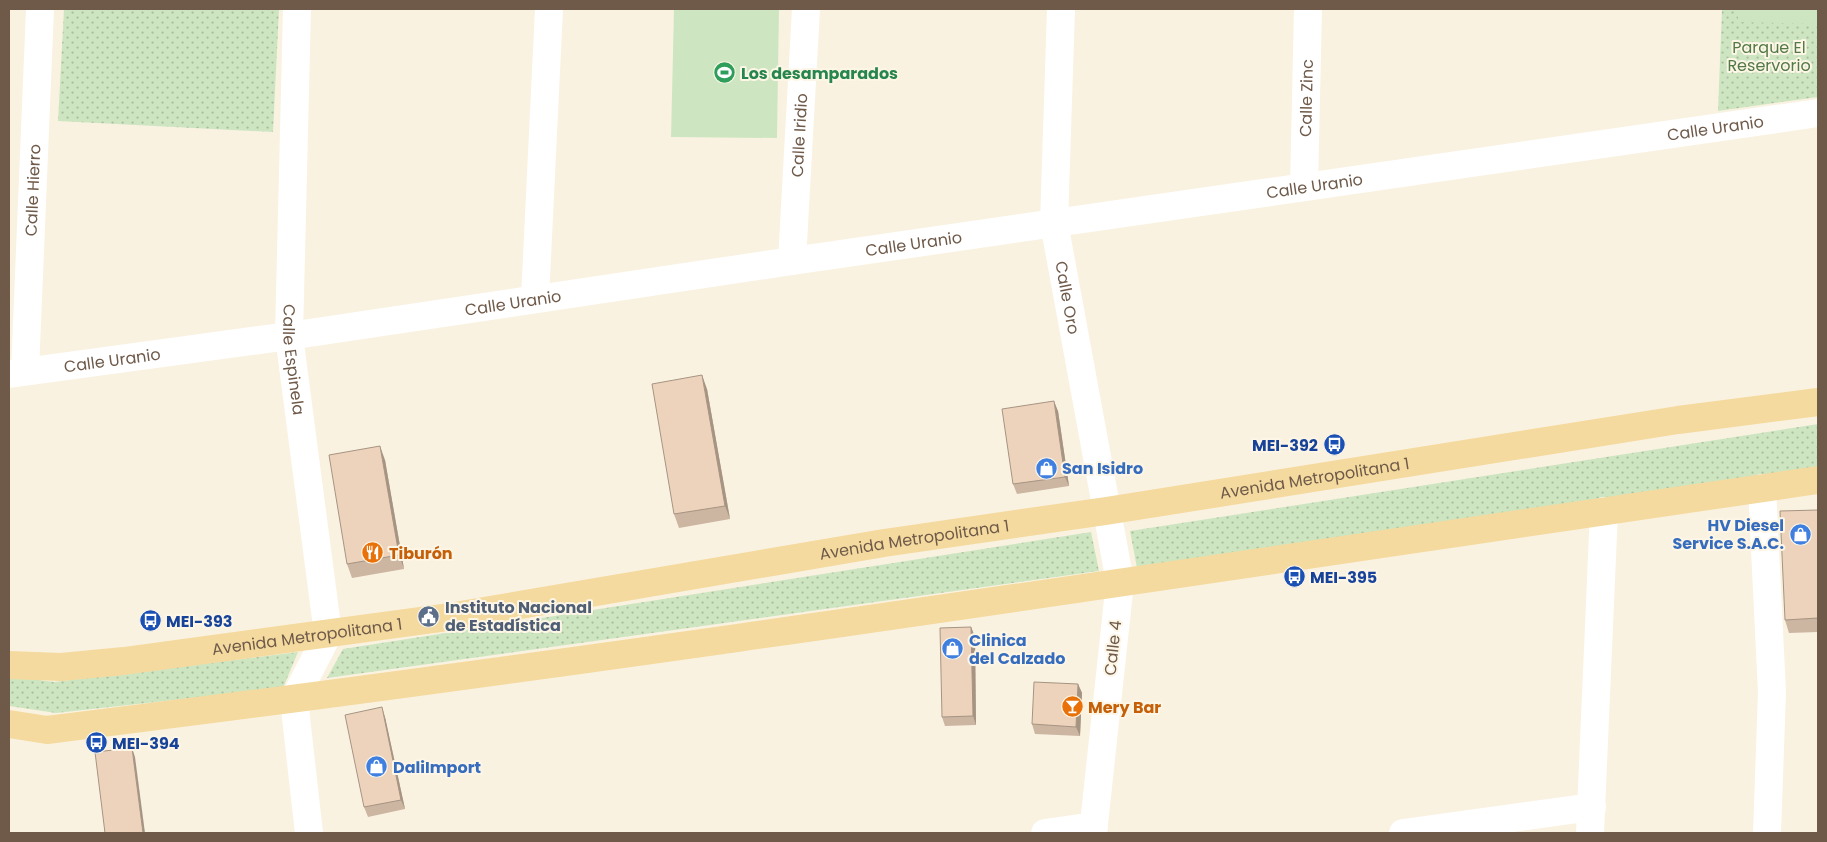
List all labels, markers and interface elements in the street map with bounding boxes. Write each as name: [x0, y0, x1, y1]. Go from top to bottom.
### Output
park label: Parque El Reservorio: [1727, 36, 1811, 77]
street label: Calle Zinc: [1294, 59, 1318, 137]
sports icon: Los desamparados: [713, 61, 737, 85]
place label: Los desamparados: [741, 62, 898, 85]
street label: Calle Iridio: [785, 93, 813, 178]
street label: Calle Uranio: [1666, 109, 1765, 146]
street label: Calle Hierro: [19, 144, 46, 237]
street label: Calle Uranio: [1265, 167, 1364, 204]
street label: Calle Uranio: [864, 225, 963, 262]
street label: Calle Oro: [1050, 259, 1086, 336]
street label: Calle Uranio: [463, 284, 563, 321]
street label: Calle Espinela: [277, 304, 311, 416]
street label: Calle Uranio: [62, 342, 162, 378]
bus stop icon: MEI-392: [1322, 433, 1346, 457]
place label: MEI-392: [1252, 434, 1318, 457]
street label: Avenida Metropolitana 1: [1218, 451, 1411, 504]
shop icon: San Isidro: [1034, 456, 1058, 480]
place label: San Isidro: [1062, 457, 1143, 480]
street label: Avenida Metropolitana 1: [818, 514, 1011, 565]
place label: HV Diesel Service S.A.C.: [1672, 514, 1784, 555]
shop icon: HV Diesel Service S.A.C.: [1788, 522, 1812, 546]
restaurant icon: Tiburón: [361, 541, 385, 565]
place label: Tiburón: [389, 542, 453, 565]
bus stop icon: MEI-395: [1282, 565, 1306, 589]
place label: MEI-395: [1310, 566, 1377, 589]
place label: Instituto Nacional de Estadística: [445, 596, 592, 637]
public building icon: Instituto Nacional de Estadística: [417, 604, 441, 628]
bus stop icon: MEI-393: [138, 609, 162, 633]
place label: MEI-393: [166, 610, 233, 633]
street label: Avenida Metropolitana 1: [210, 612, 404, 660]
street label: Calle 4: [1099, 619, 1127, 677]
place label: Clinica del Calzado: [969, 629, 1065, 670]
shop icon: Clinica del Calzado: [941, 637, 965, 661]
bar icon: Mery Bar: [1060, 695, 1084, 719]
place label: Mery Bar: [1088, 696, 1161, 719]
bus stop icon: MEI-394: [84, 731, 108, 755]
place label: MEI-394: [112, 732, 180, 755]
shop icon: DaliImport: [365, 755, 389, 779]
place label: DaliImport: [393, 756, 481, 779]

